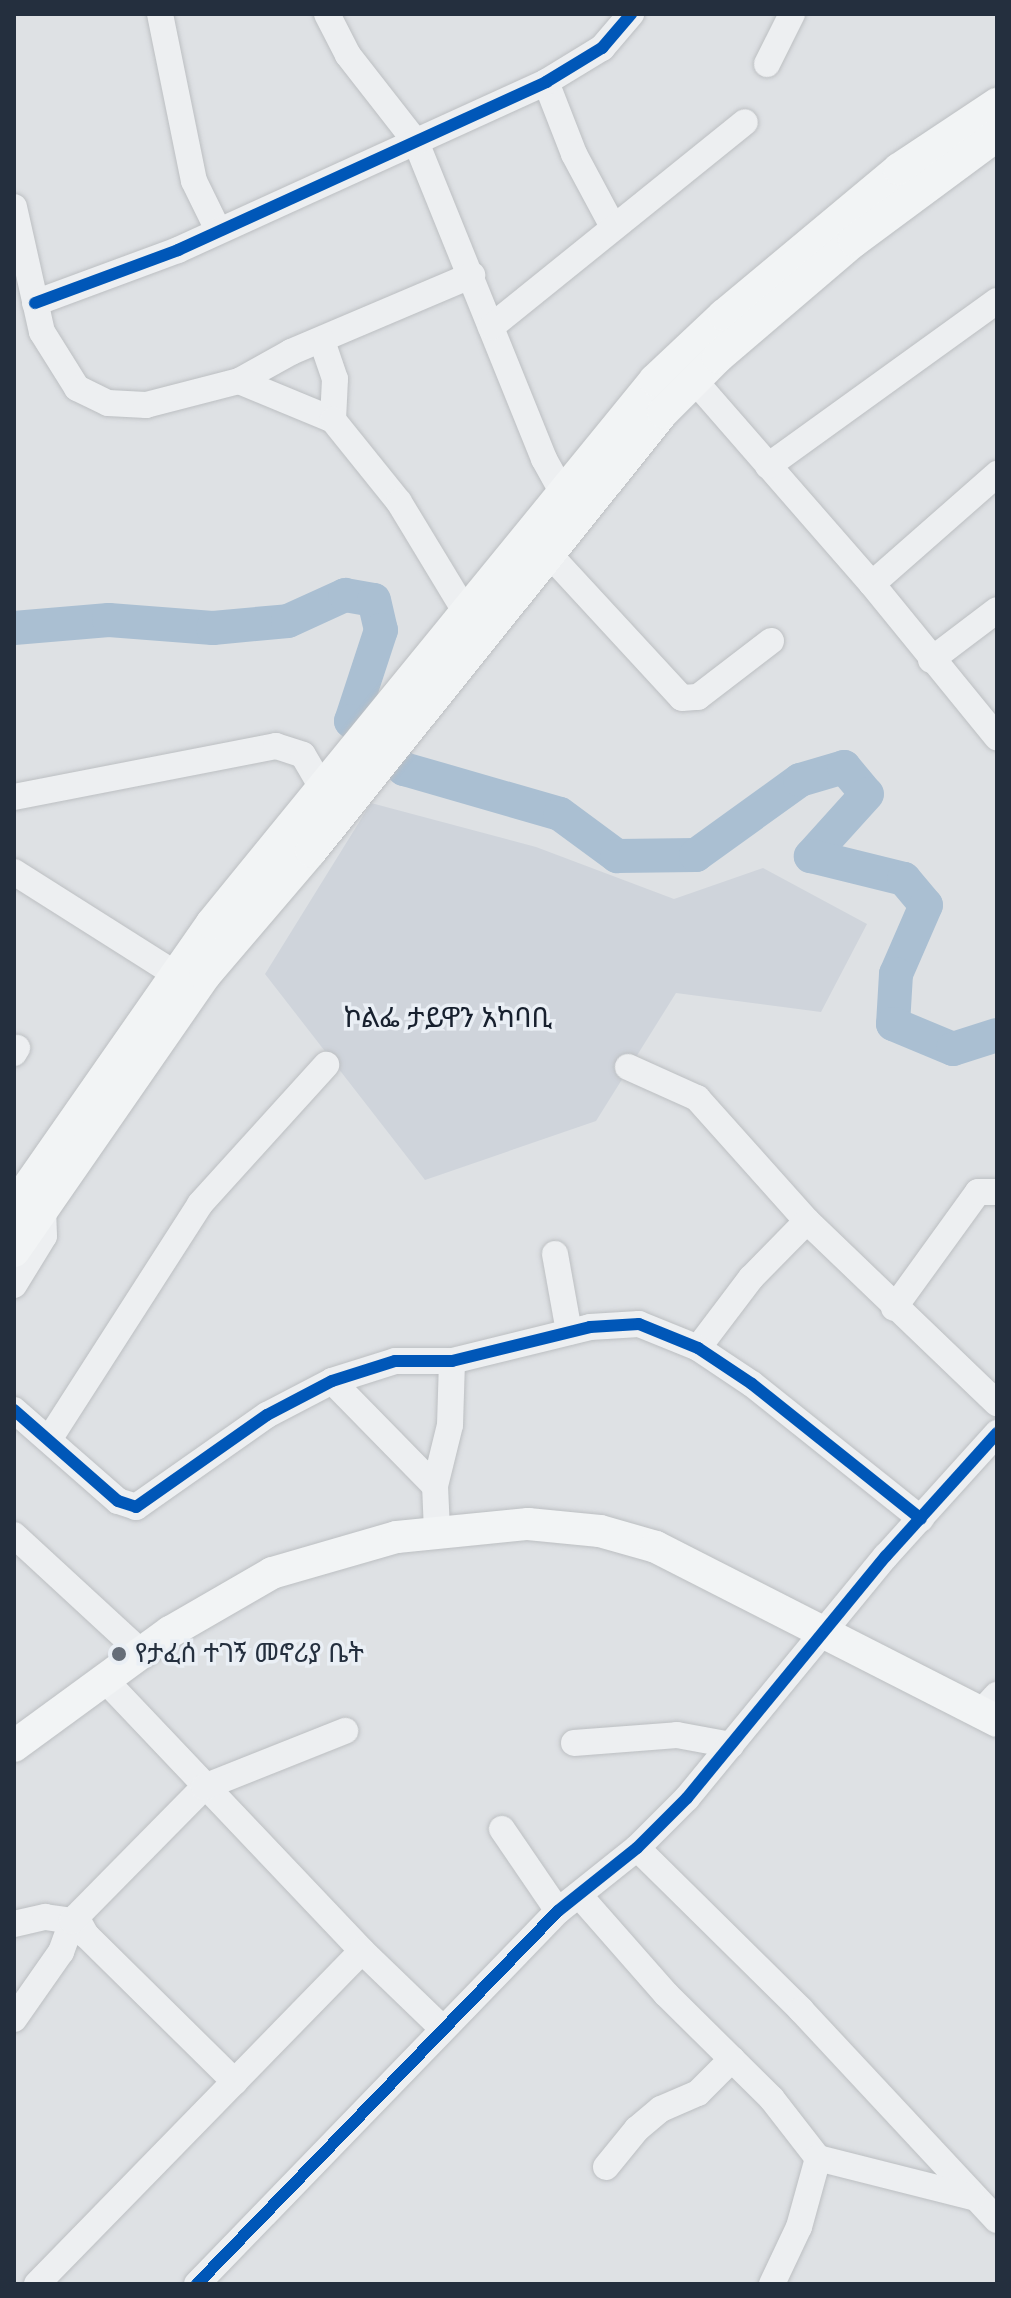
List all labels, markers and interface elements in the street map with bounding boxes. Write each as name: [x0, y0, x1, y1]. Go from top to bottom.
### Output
district label: ኮልፌ ታይዋን አካባቢ: [344, 1001, 552, 1035]
place label: የታፈሰ ተገኝ መኖሪያ ቤት: [135, 1638, 364, 1670]
marker: የታፈሰ ተገኝ መኖሪያ ቤት: [110, 1645, 128, 1663]

